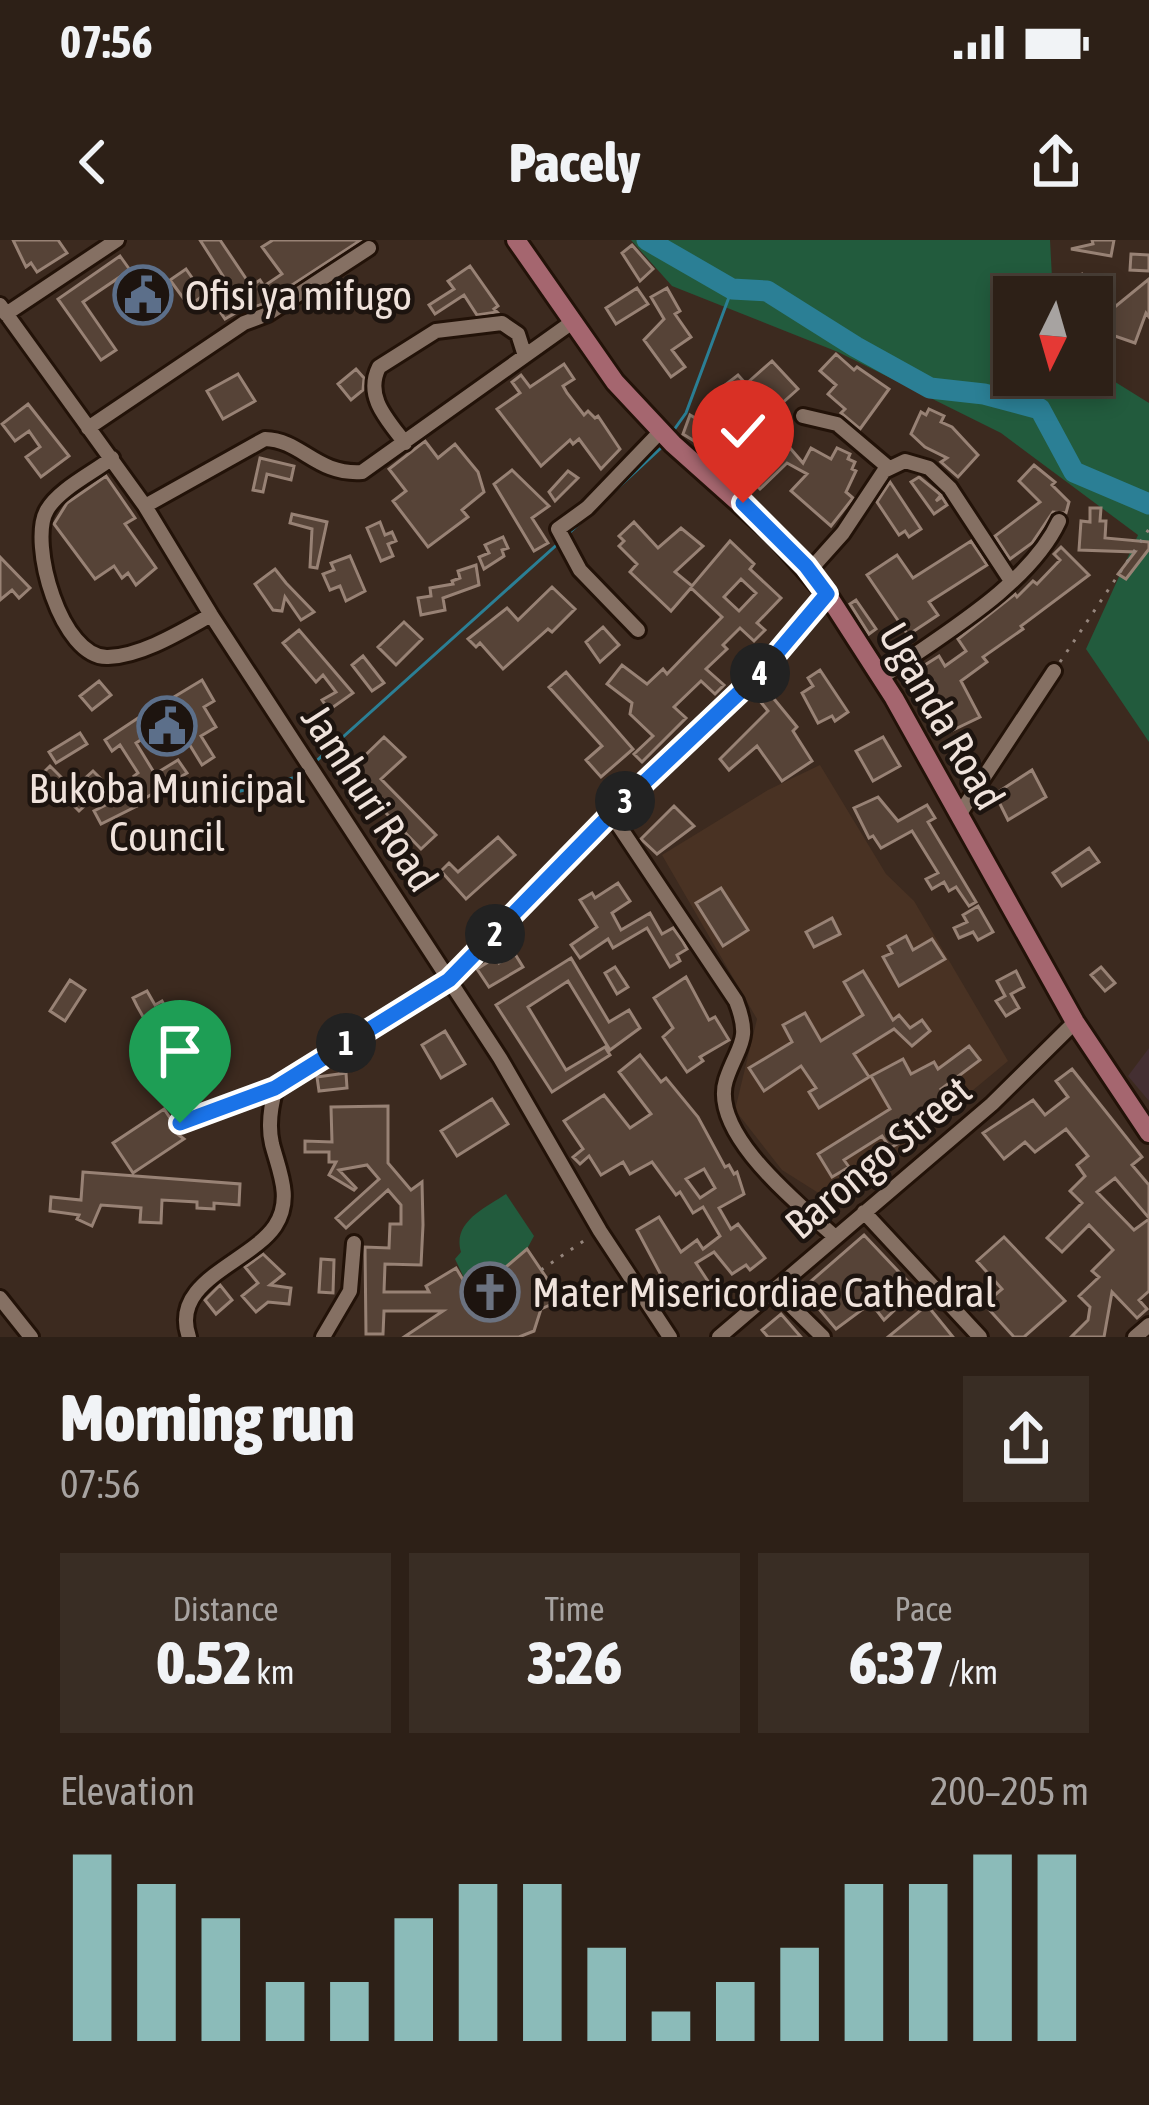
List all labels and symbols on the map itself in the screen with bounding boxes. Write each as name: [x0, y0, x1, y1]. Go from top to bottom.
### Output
public building icon: Ofisi ya mifugo: [112, 264, 174, 326]
place label: Ofisi ya mifugo: [185, 271, 412, 319]
north arrow: [993, 276, 1113, 396]
pin: [692, 380, 794, 503]
street label: Uganda Road: [869, 614, 1015, 818]
pin: 4: [730, 643, 790, 703]
public building icon: Bukoba Municipal Council: [136, 695, 198, 757]
street label: Jamhuri Road: [292, 696, 448, 900]
place label: Bukoba Municipal Council: [29, 764, 306, 860]
pin: 3: [595, 771, 655, 831]
pin: 2: [465, 904, 525, 964]
pin: [129, 1000, 231, 1123]
pin: 1: [316, 1013, 376, 1073]
street label: Barongo Street: [776, 1066, 980, 1248]
church icon: Mater Misericordiae Cathedral: [459, 1261, 521, 1323]
place label: Mater Misericordiae Cathedral: [532, 1268, 996, 1316]

